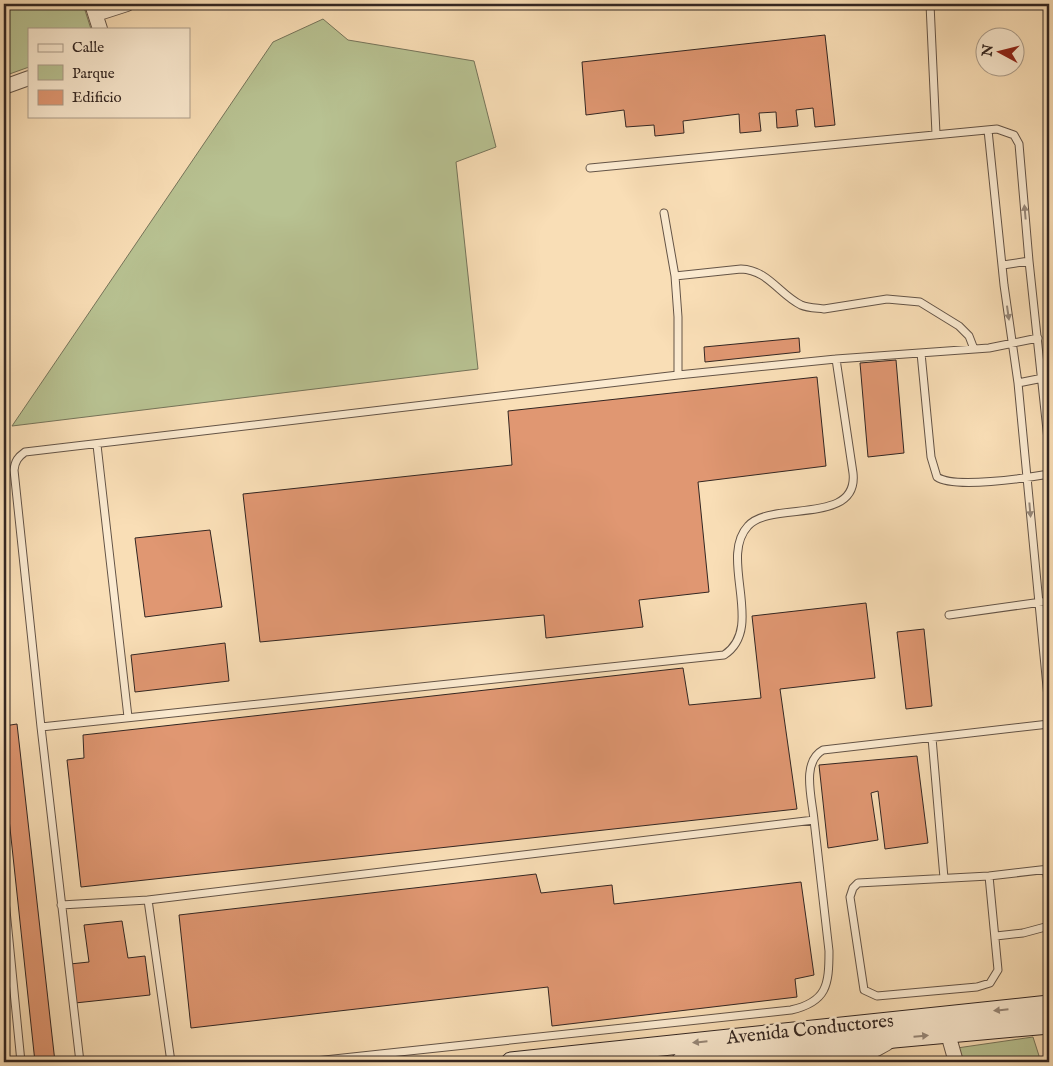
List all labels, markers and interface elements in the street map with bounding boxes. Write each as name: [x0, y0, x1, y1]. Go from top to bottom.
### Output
legend: [28, 28, 190, 118]
north arrow: [976, 28, 1026, 78]
text: Calle: [72, 38, 104, 57]
text: N: [978, 43, 998, 59]
text: Parque: [72, 64, 115, 83]
text: Edificio: [72, 88, 122, 107]
one-way arrow: [1021, 204, 1029, 220]
one-way arrow: [1004, 306, 1012, 322]
one-way arrow: [1026, 502, 1034, 518]
one-way arrow: [992, 1006, 1008, 1014]
street label: Avenida Conductores: [724, 1009, 895, 1051]
one-way arrow: [913, 1032, 929, 1040]
one-way arrow: [692, 1038, 708, 1046]

